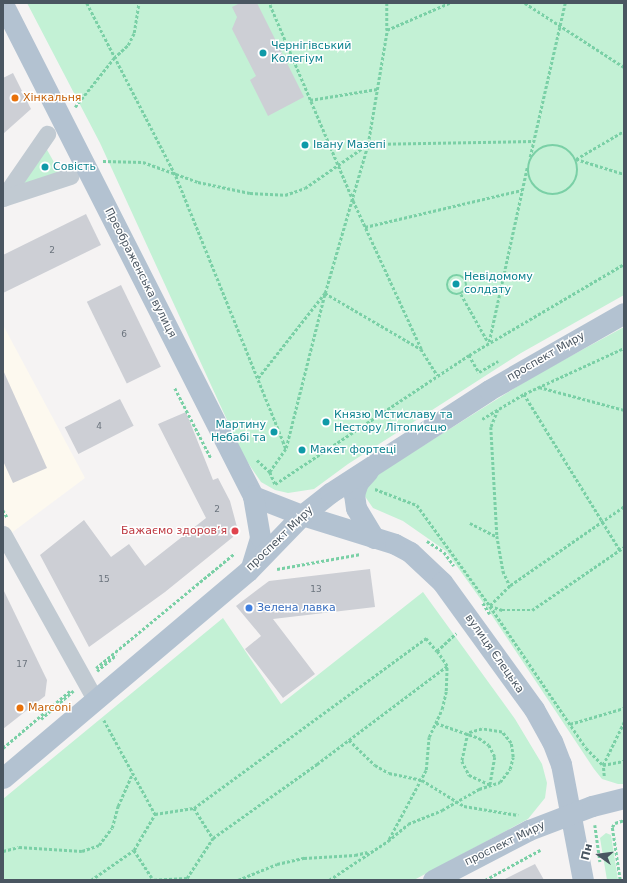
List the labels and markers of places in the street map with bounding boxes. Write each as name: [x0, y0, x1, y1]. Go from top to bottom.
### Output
place label: Чернігівський Колегіум: [271, 40, 351, 66]
marker: Чернігівський Колегіум: [258, 48, 268, 58]
place label: Хінкальня: [23, 91, 81, 105]
marker: Хінкальня: [10, 93, 20, 103]
place label: Івану Мазепі: [313, 138, 386, 152]
marker: Івану Мазепі: [300, 140, 310, 150]
place label: Совість: [53, 160, 96, 174]
marker: Совість: [40, 162, 50, 172]
place label: Невідомому солдату: [464, 271, 533, 297]
marker: Невідомому солдату: [451, 279, 461, 289]
place label: Князю Мстиславу та Нестору Літописцю: [334, 409, 453, 435]
marker: Князю Мстиславу та Нестору Літописцю: [321, 417, 331, 427]
place label: Мартину Небабі та: [211, 419, 266, 445]
marker: Мартину Небабі та: [269, 427, 279, 437]
place label: Макет фортеці: [310, 443, 396, 457]
marker: Макет фортеці: [297, 445, 307, 455]
place label: Бажаємо здоров’я: [121, 524, 227, 538]
marker: Бажаємо здоров’я: [230, 526, 240, 536]
place label: Зелена лавка: [257, 601, 336, 615]
marker: Зелена лавка: [244, 603, 254, 613]
place label: Marconi: [28, 701, 71, 715]
marker: Marconi: [15, 703, 25, 713]

